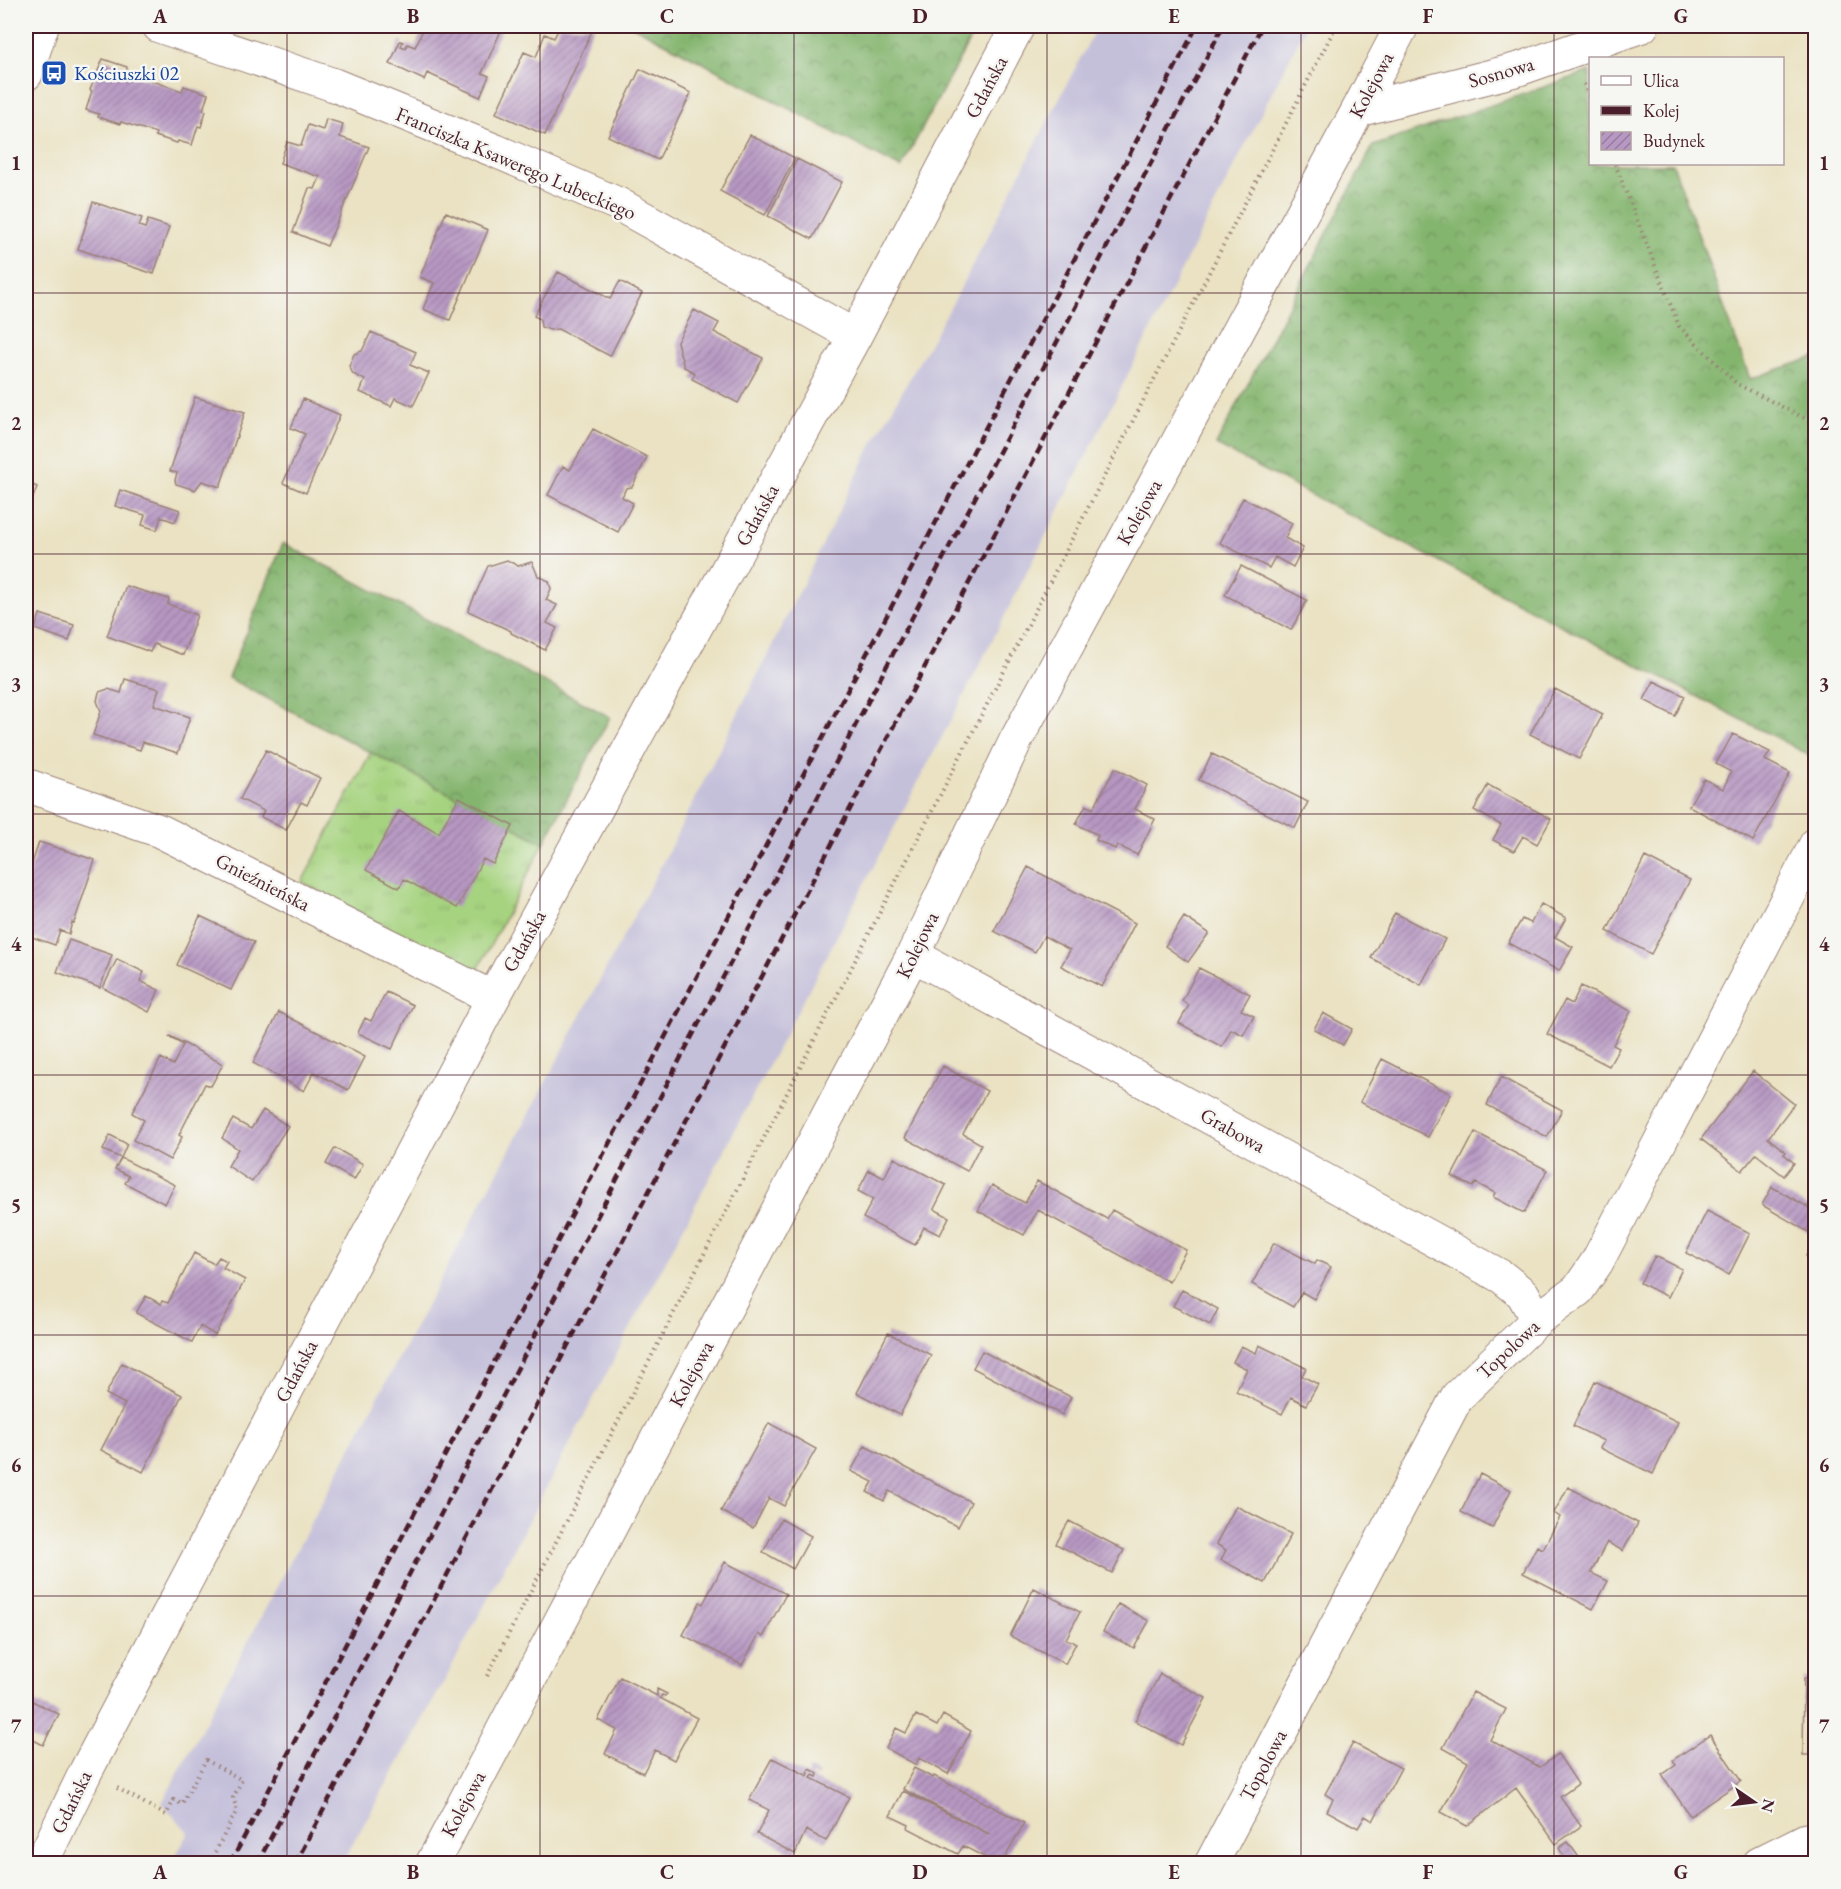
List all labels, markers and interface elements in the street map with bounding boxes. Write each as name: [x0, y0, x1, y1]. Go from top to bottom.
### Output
text: A: [152, 3, 168, 29]
text: B: [407, 3, 419, 29]
text: C: [660, 3, 674, 29]
text: D: [912, 3, 928, 29]
text: E: [1168, 3, 1180, 29]
text: F: [1423, 3, 1434, 29]
text: G: [1674, 3, 1688, 29]
street label: Kolejowa: [1343, 47, 1399, 123]
street label: Sosnowa: [1465, 50, 1537, 94]
street label: Gdańska: [959, 51, 1013, 123]
legend: [1589, 57, 1784, 165]
bus stop icon: Kościuszki 02: [39, 58, 69, 88]
place label: Kościuszki 02: [74, 60, 179, 86]
text: Ulica: [1643, 69, 1680, 92]
text: Kolej: [1643, 99, 1679, 122]
street label: Franciszka Ksawerego Lubeckiego: [392, 101, 640, 226]
text: Budynek: [1643, 129, 1706, 152]
text: 1: [11, 150, 21, 176]
text: 1: [1819, 150, 1829, 176]
text: 2: [11, 410, 22, 436]
text: 2: [1819, 410, 1830, 436]
street label: Kolejowa: [1110, 474, 1168, 549]
street label: Gdańska: [729, 479, 785, 551]
text: 3: [11, 671, 21, 697]
text: 3: [1819, 671, 1829, 697]
street label: Gnieźnieńska: [211, 847, 315, 917]
street label: Gdańska: [496, 905, 552, 977]
street label: Kolejowa: [890, 907, 944, 983]
text: 4: [11, 931, 22, 957]
text: 4: [1819, 931, 1830, 957]
street label: Grabowa: [1196, 1102, 1270, 1158]
text: 5: [11, 1192, 21, 1218]
text: 5: [1819, 1192, 1829, 1218]
street label: Topolowa: [1471, 1313, 1545, 1385]
street label: Gdańska: [269, 1335, 323, 1407]
street label: Kolejowa: [663, 1336, 719, 1412]
text: 6: [11, 1452, 22, 1478]
text: 6: [1819, 1452, 1830, 1478]
text: 7: [11, 1713, 22, 1739]
text: 7: [1819, 1713, 1830, 1739]
street label: Topolowa: [1233, 1725, 1293, 1805]
street label: Gdańska: [45, 1766, 97, 1838]
street label: Kolejowa: [435, 1766, 491, 1842]
north arrow: [1724, 1772, 1784, 1832]
text: N: [1756, 1797, 1780, 1814]
text: A: [152, 1859, 168, 1885]
text: B: [407, 1859, 419, 1885]
text: C: [660, 1859, 674, 1885]
text: D: [912, 1859, 928, 1885]
text: E: [1168, 1859, 1180, 1885]
text: F: [1423, 1859, 1434, 1885]
text: G: [1674, 1859, 1688, 1885]

